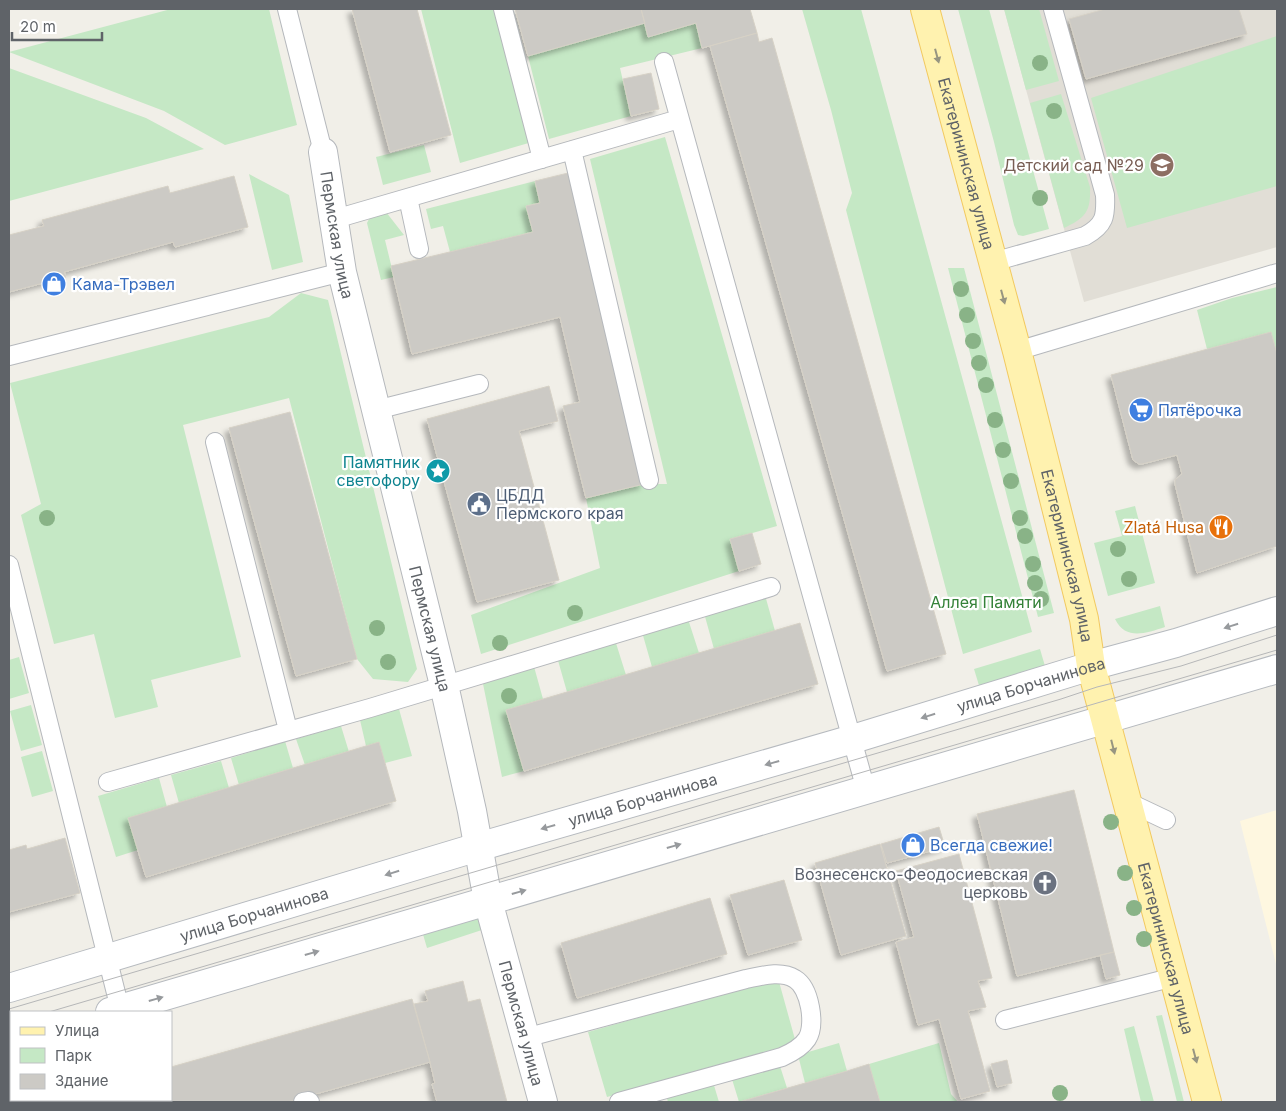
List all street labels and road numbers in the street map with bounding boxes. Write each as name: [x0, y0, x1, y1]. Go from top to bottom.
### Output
street label: Екатерининская улица: [934, 75, 999, 252]
street label: Пермская улица: [316, 170, 358, 301]
street label: Екатерининская улица: [1037, 467, 1097, 643]
street label: Пермская улица: [405, 564, 455, 694]
street label: улица Борчанинова: [954, 653, 1107, 717]
street label: улица Борчанинова: [566, 769, 719, 831]
street label: Екатерининская улица: [1134, 860, 1199, 1036]
street label: улица Борчанинова: [177, 883, 331, 946]
street label: Пермская улица: [495, 958, 548, 1088]

